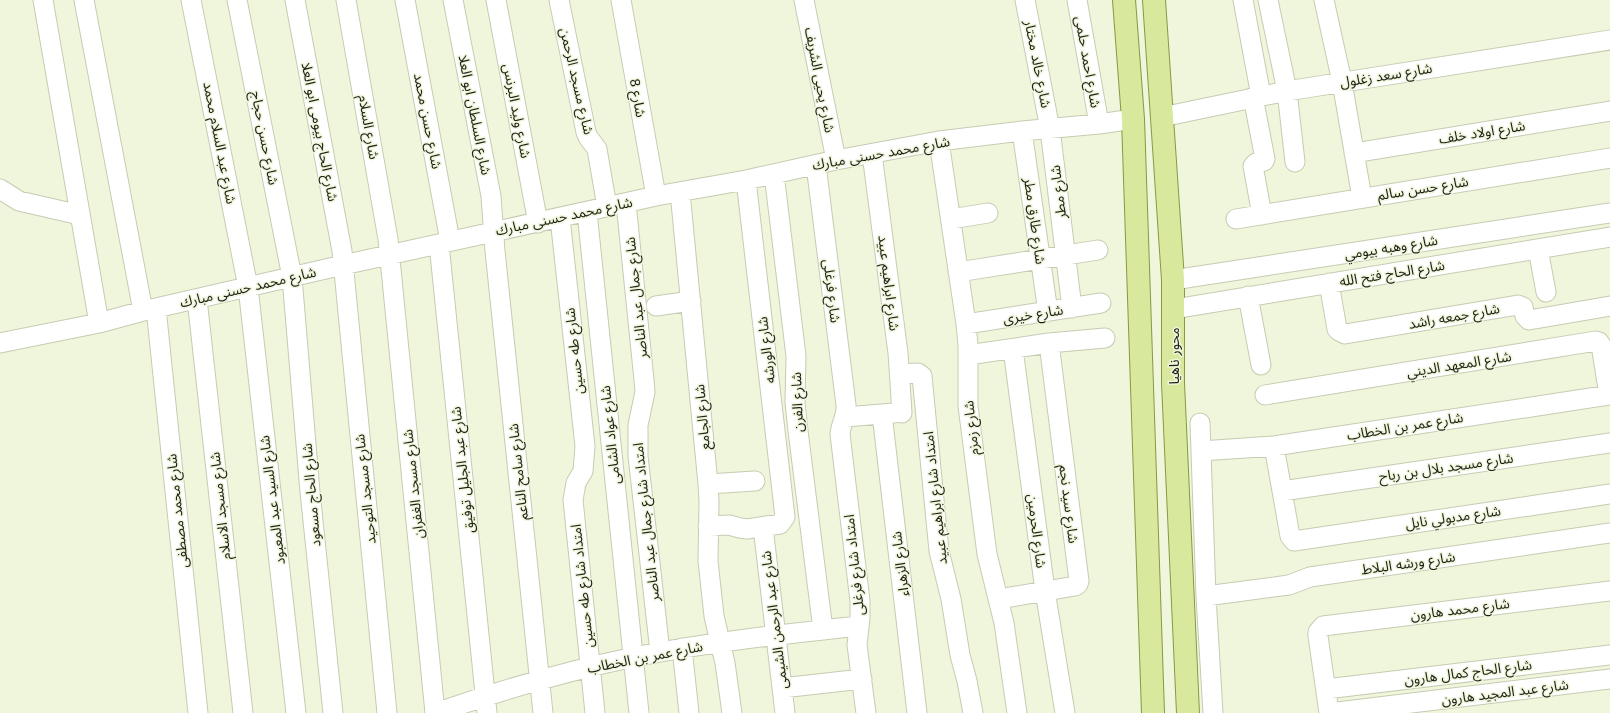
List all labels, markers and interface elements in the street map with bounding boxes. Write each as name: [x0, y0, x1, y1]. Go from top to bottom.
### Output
street label: شارع احمد حلمى: [1069, 15, 1104, 110]
street label: شارع خالد مختار: [1019, 18, 1054, 110]
street label: شارع مسجد الرحمن: [554, 26, 597, 137]
street label: شارع يحيى الشريف: [799, 26, 838, 135]
street label: شارع السلطان ابو العلا: [453, 54, 494, 177]
street label: شارع سعد زغلول: [1339, 60, 1434, 93]
street label: شارع الحاج بيومى ابو العلا: [296, 61, 341, 203]
street label: شارع وليد البرنس: [497, 62, 534, 160]
street label: شارع حسن محمد: [408, 72, 445, 171]
street label: شارع 8: [624, 77, 649, 119]
street label: شارع عبد السلام محمد: [197, 81, 240, 206]
street label: شارع حسن حجاج: [245, 90, 282, 187]
street label: شارع السلام: [353, 93, 383, 161]
street label: شارع اولاد خلف: [1438, 117, 1527, 150]
street label: شارع محمد حسنى مبارك: [811, 133, 952, 176]
street label: شارع مطر: [1047, 164, 1072, 221]
street label: شارع حسن سالم: [1376, 173, 1470, 206]
street label: شارع طارق مطر: [1018, 176, 1049, 266]
street label: شارع محمد حسنى مبارك: [494, 194, 634, 241]
street label: شارع وهبه بيومي: [1343, 232, 1439, 265]
street label: شارع ابراهيم عبيد: [872, 234, 903, 332]
street label: شارع جمال عبد الناصر: [622, 236, 653, 361]
street label: شارع الحاج فتح الله: [1338, 257, 1446, 292]
street label: شارع فرغلى: [817, 258, 844, 324]
street label: شارع محمد حسنى مبارك: [178, 264, 318, 313]
street label: شارع جمعه راشد: [1407, 300, 1501, 335]
street label: شارع خيرى: [1002, 301, 1065, 330]
street label: شارع طه حسين: [561, 307, 589, 395]
street label: شارع الورشه: [754, 315, 781, 384]
street label: محور ناهيا: [1166, 327, 1183, 385]
street label: شارع المعهد الديني: [1406, 348, 1513, 383]
street label: شارع الفرن: [788, 372, 809, 432]
street label: شارع الجامع: [691, 383, 716, 451]
street label: شارع عواد الشامى: [597, 384, 626, 485]
street label: شارع زمزم: [960, 400, 985, 456]
street label: شارع عبد الجليل توفيق: [447, 405, 480, 534]
street label: شارع عمر بن الخطاب: [1346, 409, 1465, 446]
street label: شارع سامح الناعم: [505, 422, 534, 521]
street label: شارع مسجد الغفران: [399, 428, 430, 540]
street label: امتداد شارع ابراهيم عبيد: [920, 430, 953, 565]
street label: شارع مسجد التوحيد: [351, 433, 382, 545]
street label: شارع السيد عبد المعبود: [256, 434, 291, 566]
street label: امتداد شارع جمال عبد الناصر: [630, 441, 665, 603]
street label: شارع الحاج مسعود: [299, 442, 326, 547]
street label: شارع مسجد بلال بن رباح: [1378, 450, 1515, 487]
street label: شارع مسجد الاسلام: [206, 451, 237, 561]
street label: شارع محمد مصطفى: [163, 453, 194, 569]
street label: شارع سيد نجم: [1053, 464, 1082, 545]
street label: شارع الحرمين: [1022, 493, 1050, 570]
street label: شارع مدبولي نايل: [1404, 502, 1502, 535]
street label: امتداد شارع فرغلى: [841, 513, 870, 616]
street label: امتداد شارع طه حسين: [568, 523, 599, 649]
street label: شارع الزهراء: [888, 530, 915, 597]
street label: شارع ورشه البلاط: [1360, 548, 1457, 581]
street label: شارع عبد الرحمن الشيمى: [758, 550, 793, 690]
street label: شارع محمد هارون: [1409, 595, 1511, 626]
street label: شارع عمر بن الخطاب: [586, 638, 705, 679]
street label: شارع الحاج كمال هارون: [1403, 656, 1533, 691]
street label: شارع عبد المجيد هارون: [1441, 676, 1570, 711]

